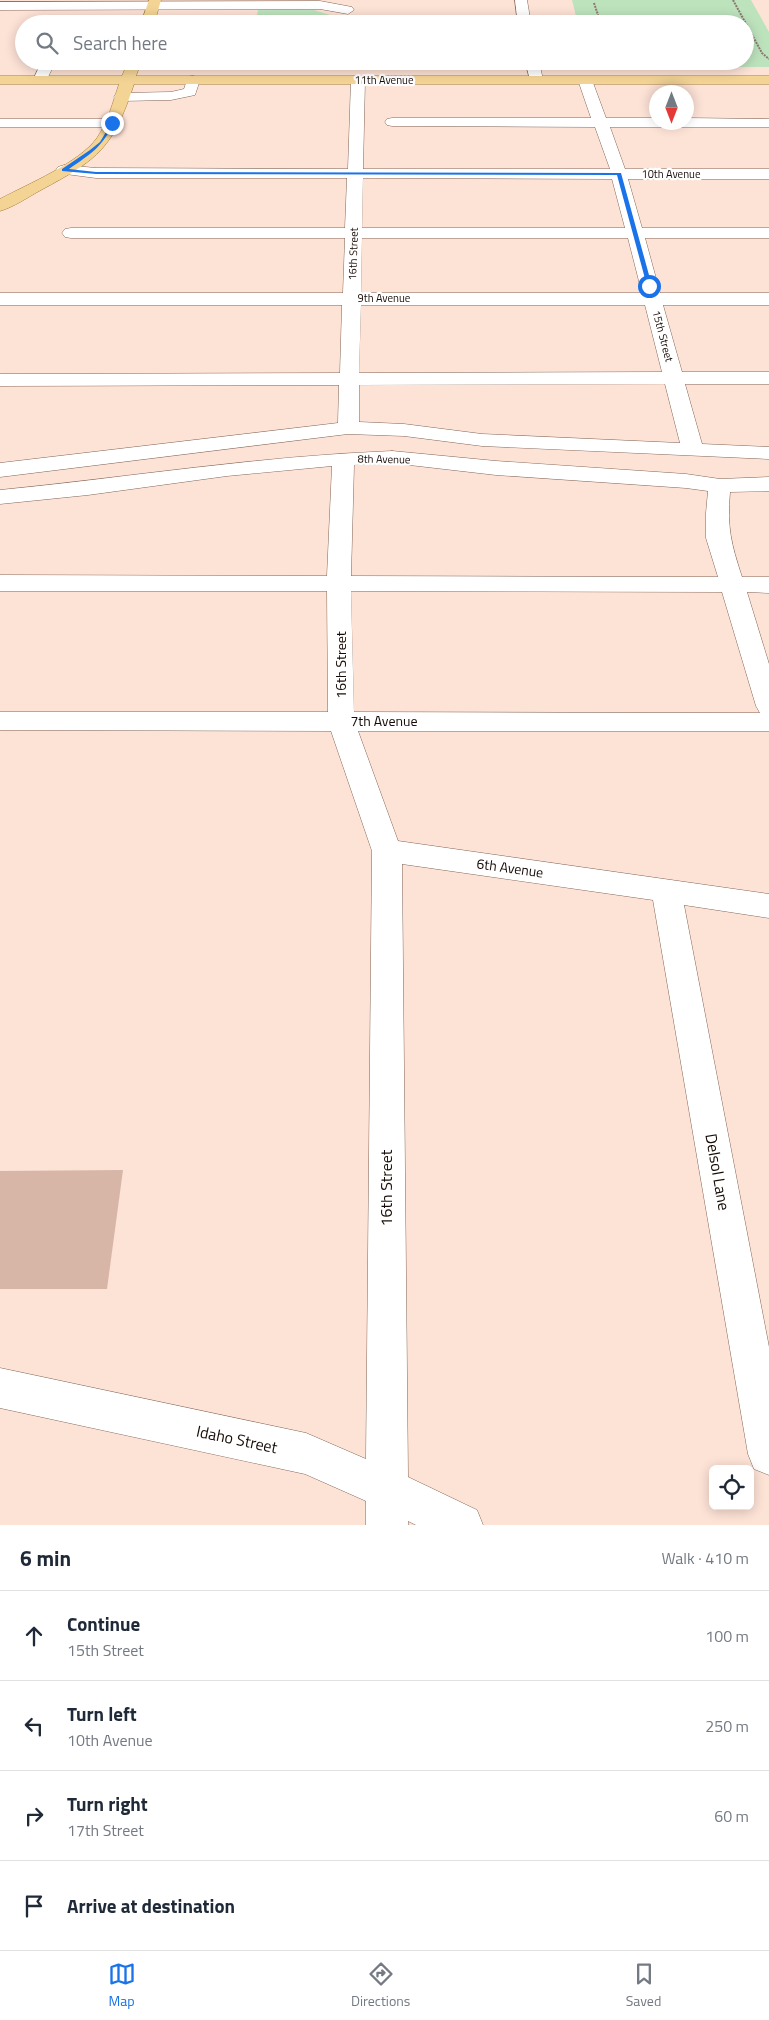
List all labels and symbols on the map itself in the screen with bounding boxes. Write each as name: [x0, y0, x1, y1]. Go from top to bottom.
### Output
street label: 11th Avenue: [355, 72, 414, 88]
north arrow: [649, 85, 694, 130]
route end: [101, 112, 124, 135]
street label: 10th Avenue: [642, 166, 701, 182]
street label: 16th Street: [344, 227, 362, 281]
route start: [638, 275, 661, 298]
street label: 9th Avenue: [358, 290, 411, 306]
street label: 15th Street: [648, 308, 678, 364]
street label: 8th Avenue: [357, 451, 411, 467]
street label: 16th Street: [330, 631, 351, 699]
street label: 7th Avenue: [350, 710, 418, 731]
street label: 6th Avenue: [475, 852, 545, 883]
street label: Delsol Lane: [699, 1132, 737, 1212]
street label: 16th Street: [374, 1149, 398, 1226]
street label: Idaho Street: [194, 1419, 280, 1459]

